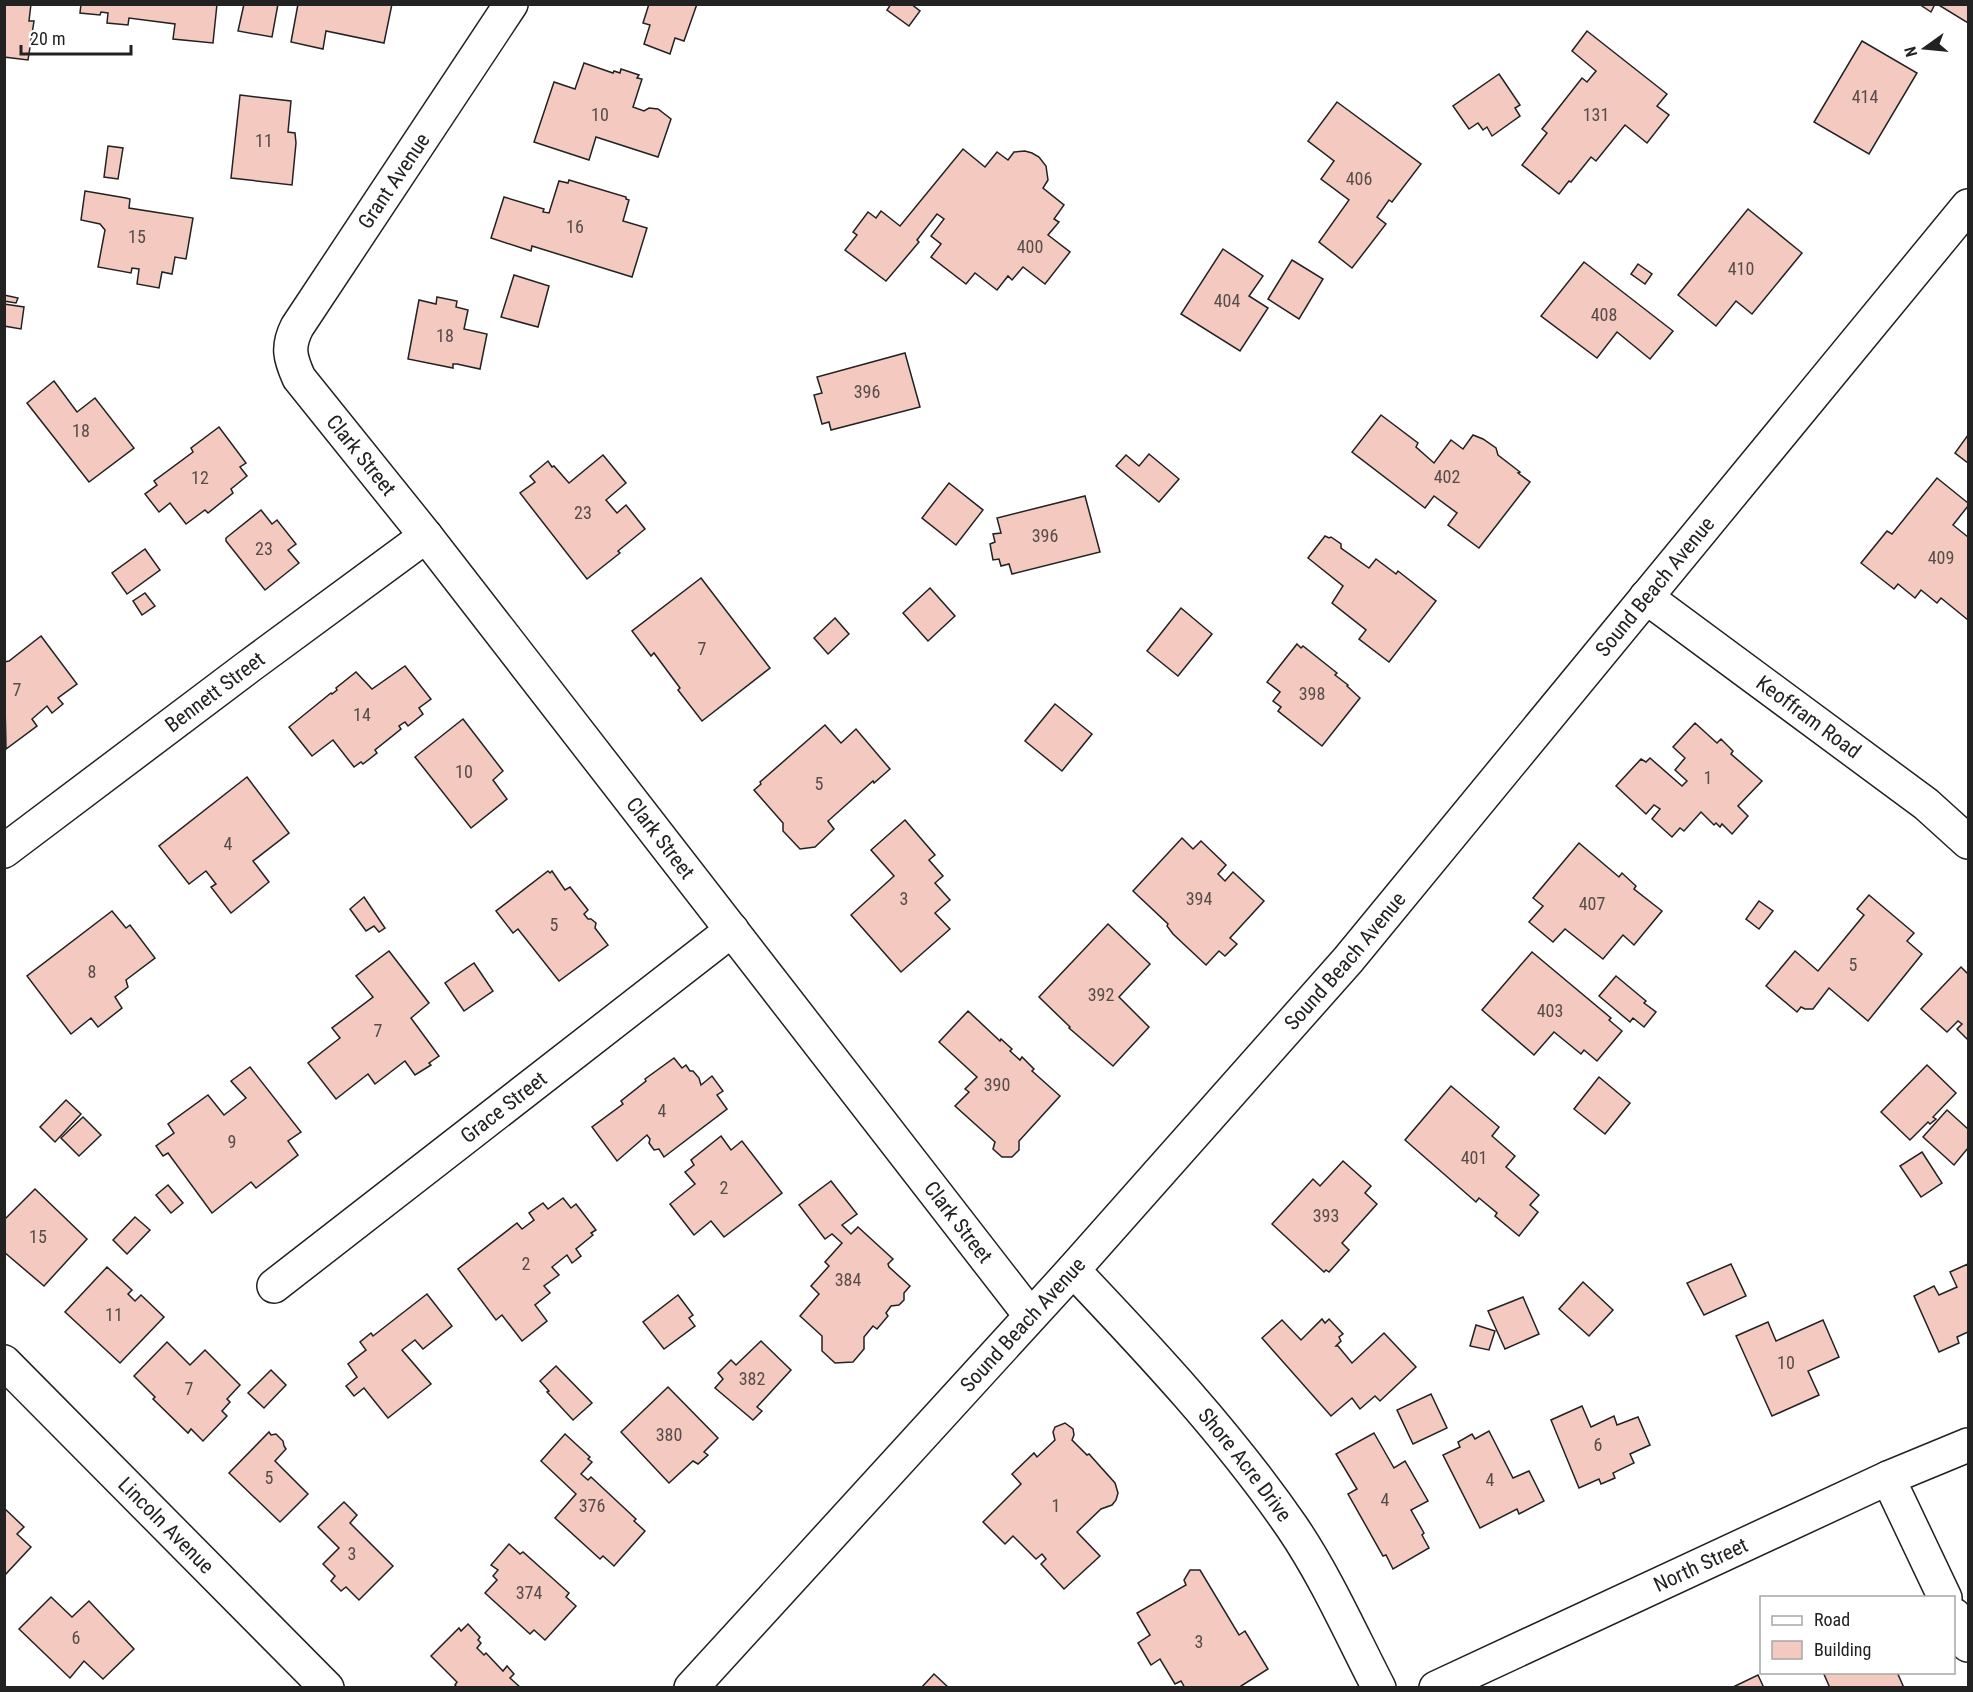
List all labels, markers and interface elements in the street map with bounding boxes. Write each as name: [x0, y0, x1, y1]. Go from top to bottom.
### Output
scale bar: [21, 18, 130, 56]
north arrow: [1895, 18, 1955, 78]
text: 20 m: [30, 28, 65, 49]
text: N: [1901, 45, 1921, 59]
house number: 414: [1852, 86, 1878, 107]
house number: 10: [591, 104, 609, 125]
house number: 131: [1583, 104, 1609, 125]
street label: Grant Avenue: [353, 129, 435, 233]
house number: 11: [255, 130, 273, 151]
house number: 406: [1346, 168, 1372, 189]
house number: 16: [566, 216, 584, 237]
house number: 15: [128, 226, 146, 247]
house number: 400: [1017, 236, 1043, 257]
house number: 410: [1728, 258, 1754, 279]
house number: 404: [1214, 290, 1240, 311]
house number: 408: [1591, 304, 1617, 325]
house number: 18: [436, 325, 454, 346]
house number: 396: [854, 381, 880, 402]
street label: Clark Street: [321, 410, 401, 500]
house number: 18: [72, 420, 90, 441]
house number: 402: [1434, 466, 1460, 487]
house number: 12: [191, 467, 209, 488]
house number: 23: [574, 502, 592, 523]
street label: Sound Beach Avenue: [1591, 512, 1719, 661]
house number: 396: [1032, 525, 1058, 546]
house number: 23: [255, 538, 273, 559]
house number: 409: [1928, 547, 1954, 568]
house number: 7: [698, 638, 707, 659]
street label: Bennett Street: [160, 647, 269, 737]
street label: Keoffram Road: [1752, 671, 1865, 764]
house number: 7: [13, 679, 22, 700]
house number: 398: [1299, 683, 1325, 704]
house number: 14: [353, 704, 371, 725]
house number: 10: [455, 761, 473, 782]
house number: 1: [1704, 767, 1712, 788]
house number: 5: [815, 773, 824, 794]
street label: Clark Street: [621, 793, 699, 884]
house number: 4: [224, 833, 233, 854]
street label: Sound Beach Avenue: [1280, 887, 1411, 1035]
house number: 3: [900, 888, 908, 909]
house number: 394: [1186, 888, 1212, 909]
house number: 407: [1579, 893, 1605, 914]
house number: 5: [550, 914, 559, 935]
house number: 5: [1849, 954, 1858, 975]
house number: 8: [88, 961, 96, 982]
house number: 392: [1088, 984, 1114, 1005]
house number: 403: [1537, 1000, 1563, 1021]
house number: 7: [374, 1020, 383, 1041]
street label: Grace Street: [456, 1067, 551, 1148]
house number: 390: [984, 1074, 1010, 1095]
house number: 4: [658, 1100, 667, 1121]
house number: 9: [228, 1131, 236, 1152]
house number: 401: [1461, 1147, 1487, 1168]
house number: 2: [720, 1177, 729, 1198]
street label: Clark Street: [919, 1177, 997, 1268]
house number: 393: [1313, 1205, 1339, 1226]
house number: 15: [29, 1226, 47, 1247]
house number: 2: [522, 1253, 531, 1274]
street label: Sound Beach Avenue: [956, 1253, 1090, 1397]
house number: 384: [835, 1269, 861, 1290]
house number: 11: [105, 1304, 123, 1325]
house number: 10: [1777, 1352, 1795, 1373]
house number: 382: [739, 1368, 765, 1389]
house number: 7: [185, 1378, 194, 1399]
street label: Shore Acre Drive: [1193, 1403, 1297, 1526]
house number: 380: [656, 1424, 682, 1445]
house number: 6: [1594, 1434, 1602, 1455]
house number: 5: [265, 1467, 274, 1488]
house number: 4: [1486, 1469, 1495, 1490]
street label: Lincoln Avenue: [113, 1472, 219, 1579]
house number: 4: [1381, 1489, 1390, 1510]
house number: 376: [579, 1495, 605, 1516]
house number: 1: [1052, 1495, 1060, 1516]
street label: North Street: [1650, 1533, 1752, 1597]
house number: 3: [348, 1543, 356, 1564]
house number: 374: [516, 1582, 542, 1603]
legend: [1760, 1596, 1955, 1674]
text: Road: [1814, 1609, 1850, 1630]
house number: 6: [72, 1627, 80, 1648]
house number: 3: [1195, 1631, 1203, 1652]
text: Building: [1814, 1639, 1871, 1660]

